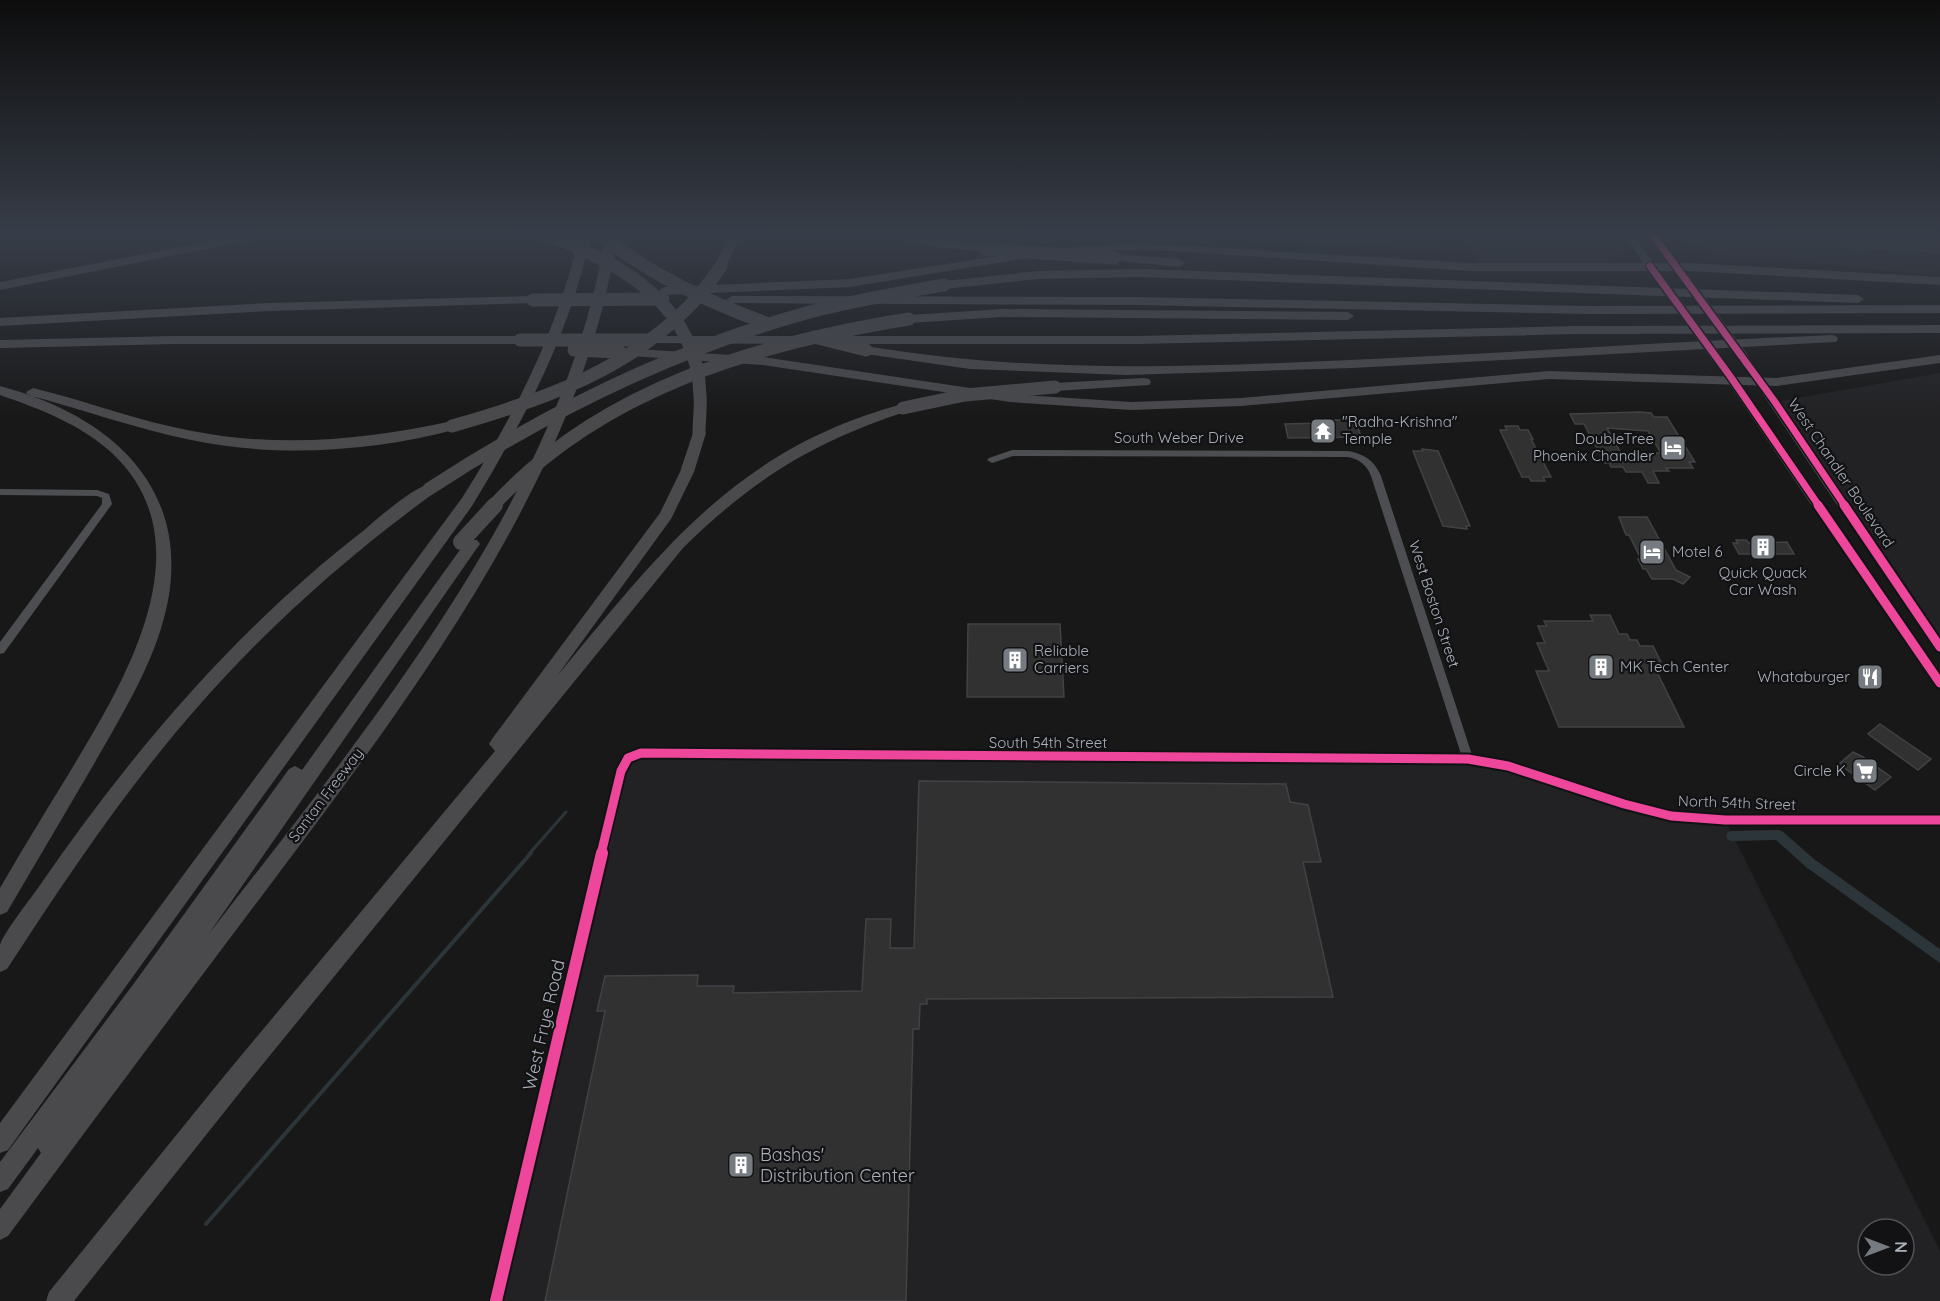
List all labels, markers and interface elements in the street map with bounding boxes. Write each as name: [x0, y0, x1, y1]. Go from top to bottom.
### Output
street label: West Chandler Boulevard: [1784, 394, 1899, 551]
place label: "Radha-Krishna" Temple: [1342, 412, 1458, 448]
temple icon: "Radha-Krishna" Temple: [1308, 416, 1338, 446]
street label: South Weber Drive: [1114, 428, 1244, 447]
place label: DoubleTree Phoenix Chandler: [1533, 429, 1654, 465]
hotel icon: DoubleTree Phoenix Chandler: [1658, 433, 1688, 463]
building icon: Quick Quack Car Wash: [1748, 532, 1778, 562]
hotel icon: Motel 6: [1637, 537, 1667, 567]
street label: West Boston Street: [1405, 538, 1464, 670]
place label: Motel 6: [1672, 542, 1723, 561]
place label: Quick Quack Car Wash: [1719, 563, 1807, 599]
place label: Reliable Carriers: [1034, 641, 1089, 677]
building icon: Reliable Carriers: [1000, 645, 1030, 675]
building icon: MK Tech Center: [1586, 652, 1616, 682]
place label: MK Tech Center: [1620, 657, 1729, 676]
restaurant icon: Whataburger: [1855, 662, 1885, 692]
place label: Whataburger: [1757, 667, 1850, 686]
street label: South 54th Street: [989, 733, 1107, 752]
street label: Santan Freeway: [284, 744, 367, 845]
supermarket icon: Circle K: [1850, 756, 1880, 786]
place label: Circle K: [1794, 761, 1846, 780]
street label: North 54th Street: [1678, 791, 1796, 814]
street label: West Frye Road: [517, 957, 570, 1093]
place label: Bashas' Distribution Center: [760, 1143, 915, 1187]
building icon: Bashas' Distribution Center: [726, 1150, 756, 1180]
north arrow: [1856, 1217, 1916, 1277]
text: N: [1891, 1241, 1911, 1253]

